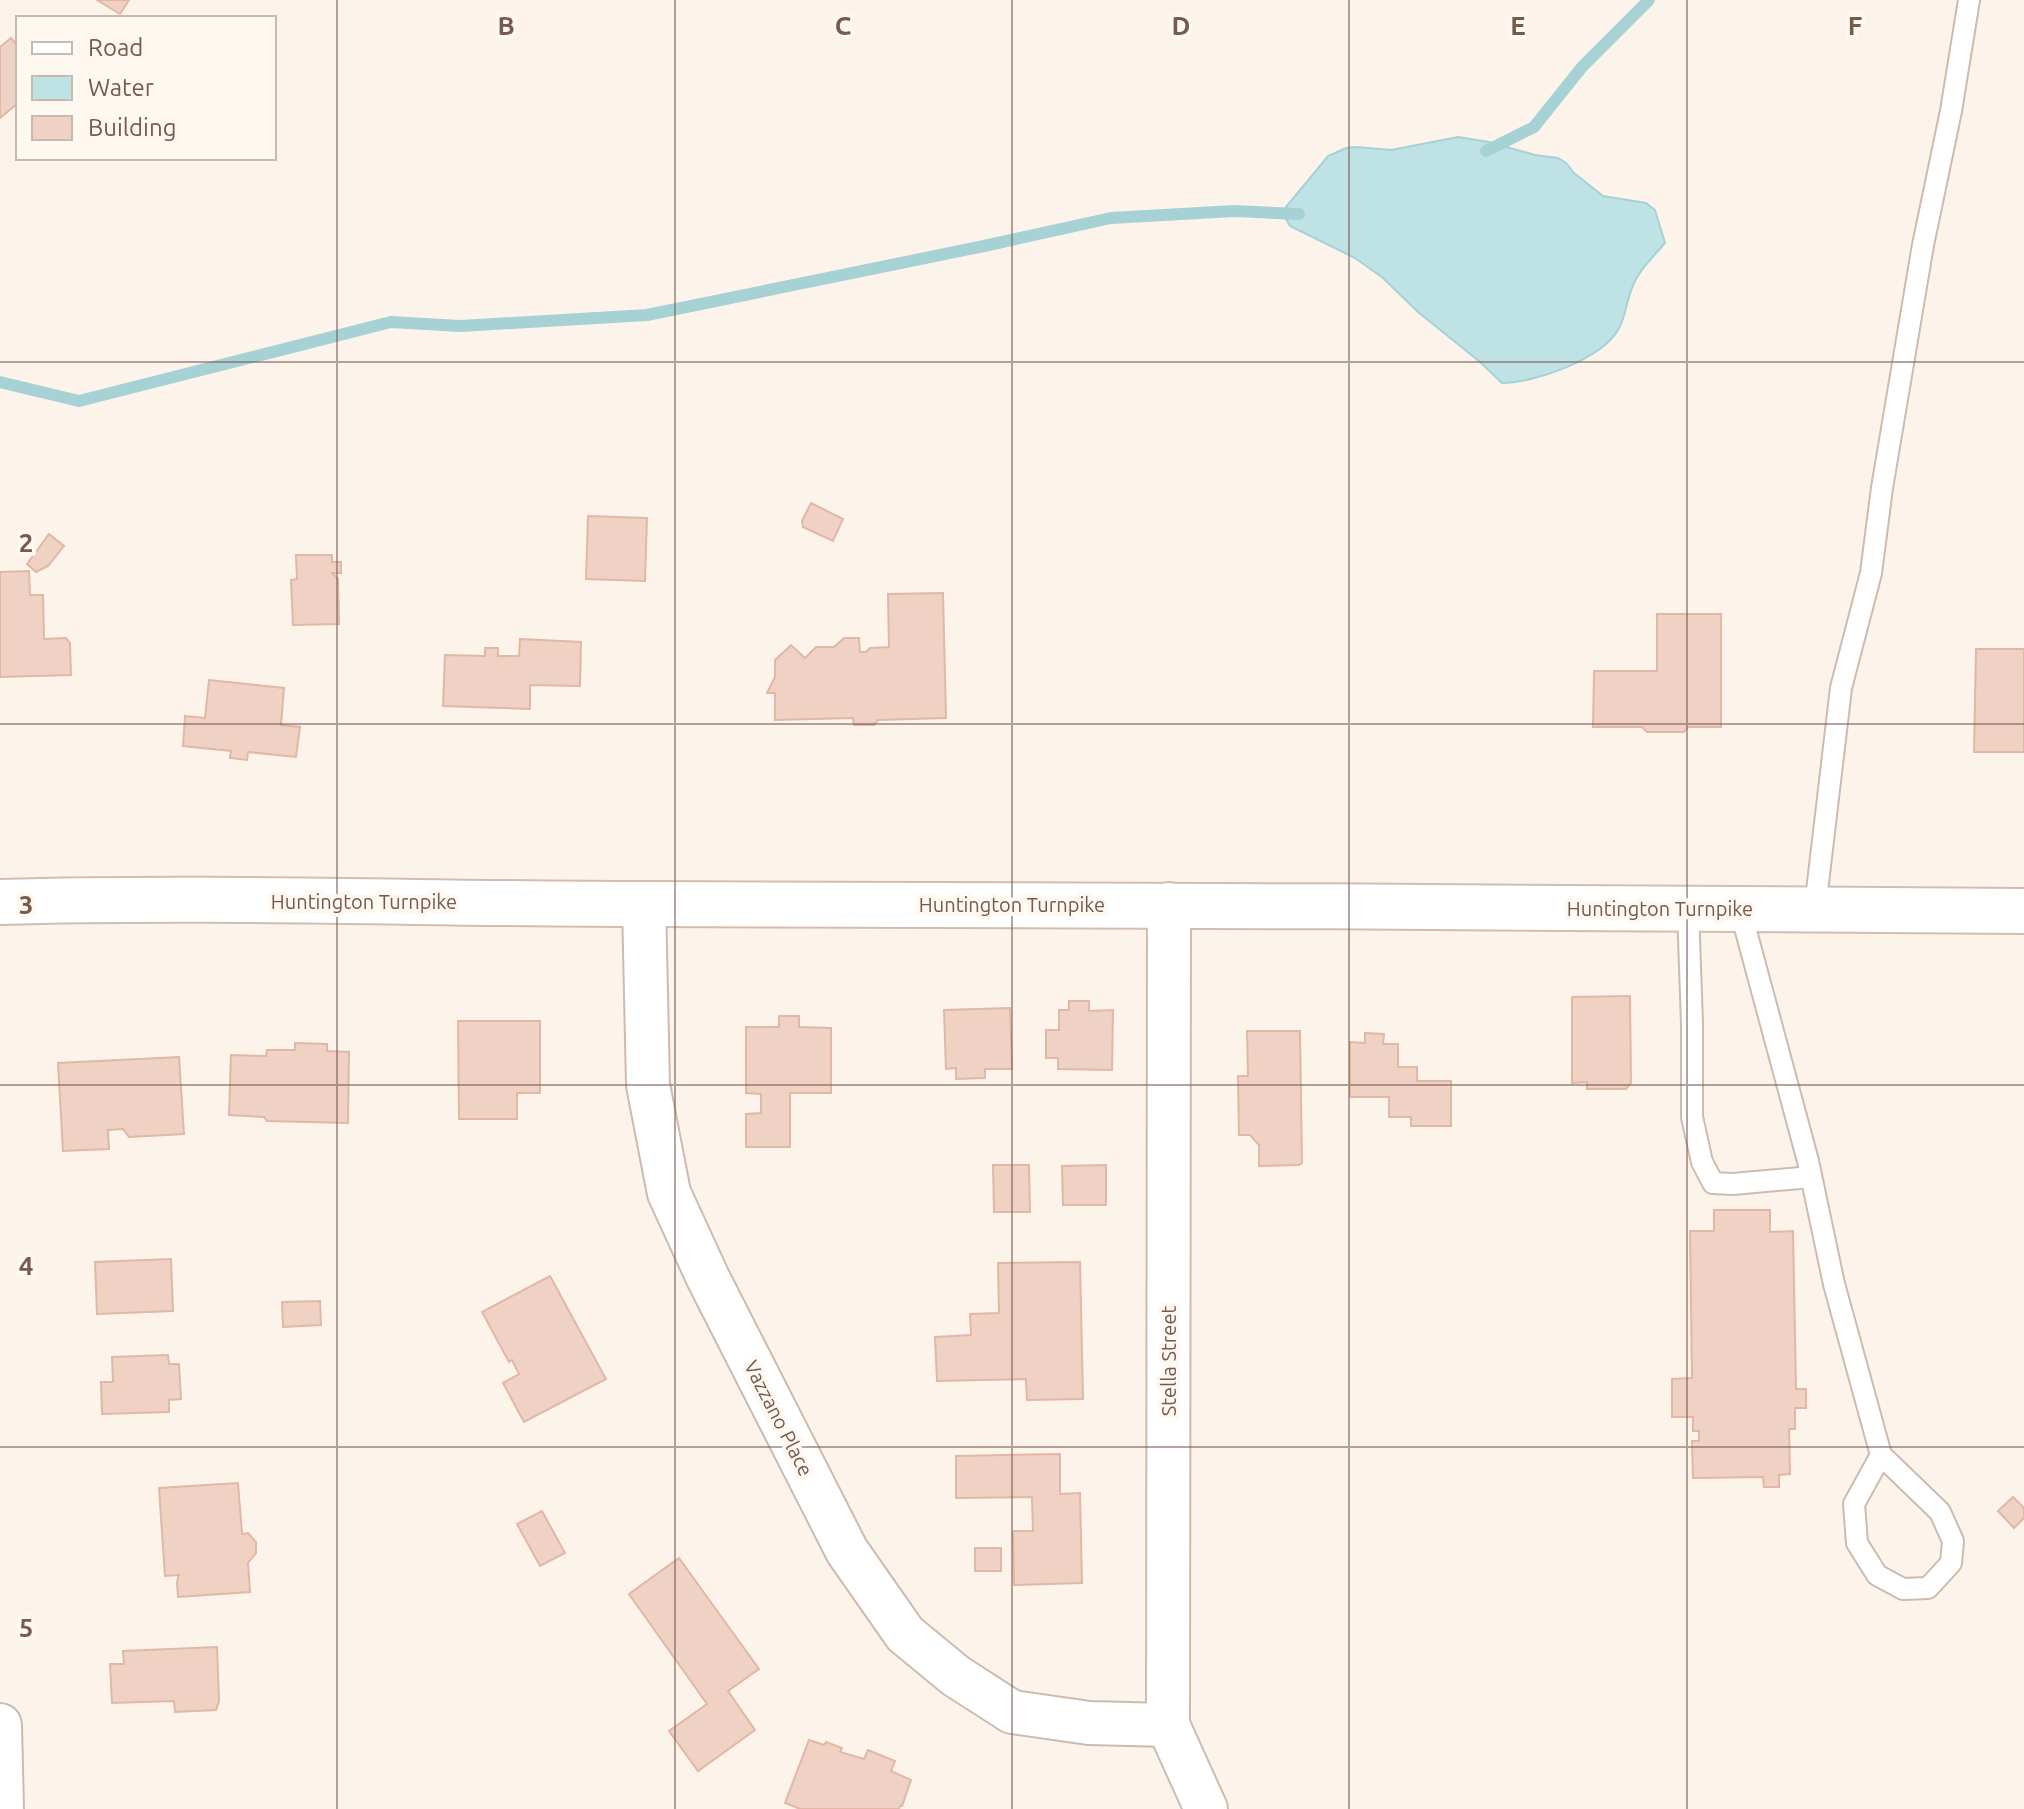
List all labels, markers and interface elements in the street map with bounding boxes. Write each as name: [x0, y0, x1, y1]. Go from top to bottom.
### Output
text: B: [497, 11, 515, 40]
text: C: [835, 11, 852, 40]
text: D: [1172, 11, 1190, 40]
text: E: [1510, 11, 1526, 40]
text: F: [1848, 11, 1862, 40]
legend: [16, 16, 276, 160]
text: Road: [88, 34, 143, 61]
text: Water: [88, 74, 154, 101]
text: Building: [88, 114, 176, 141]
text: 2: [19, 528, 33, 557]
text: 3: [19, 890, 33, 919]
street label: Huntington Turnpike: [271, 890, 457, 913]
street label: Huntington Turnpike: [919, 893, 1105, 916]
street label: Huntington Turnpike: [1567, 897, 1753, 920]
text: 4: [19, 1251, 33, 1280]
street label: Stella Street: [1157, 1306, 1180, 1416]
street label: Vazzano Place: [740, 1356, 818, 1480]
text: 5: [19, 1613, 33, 1642]

